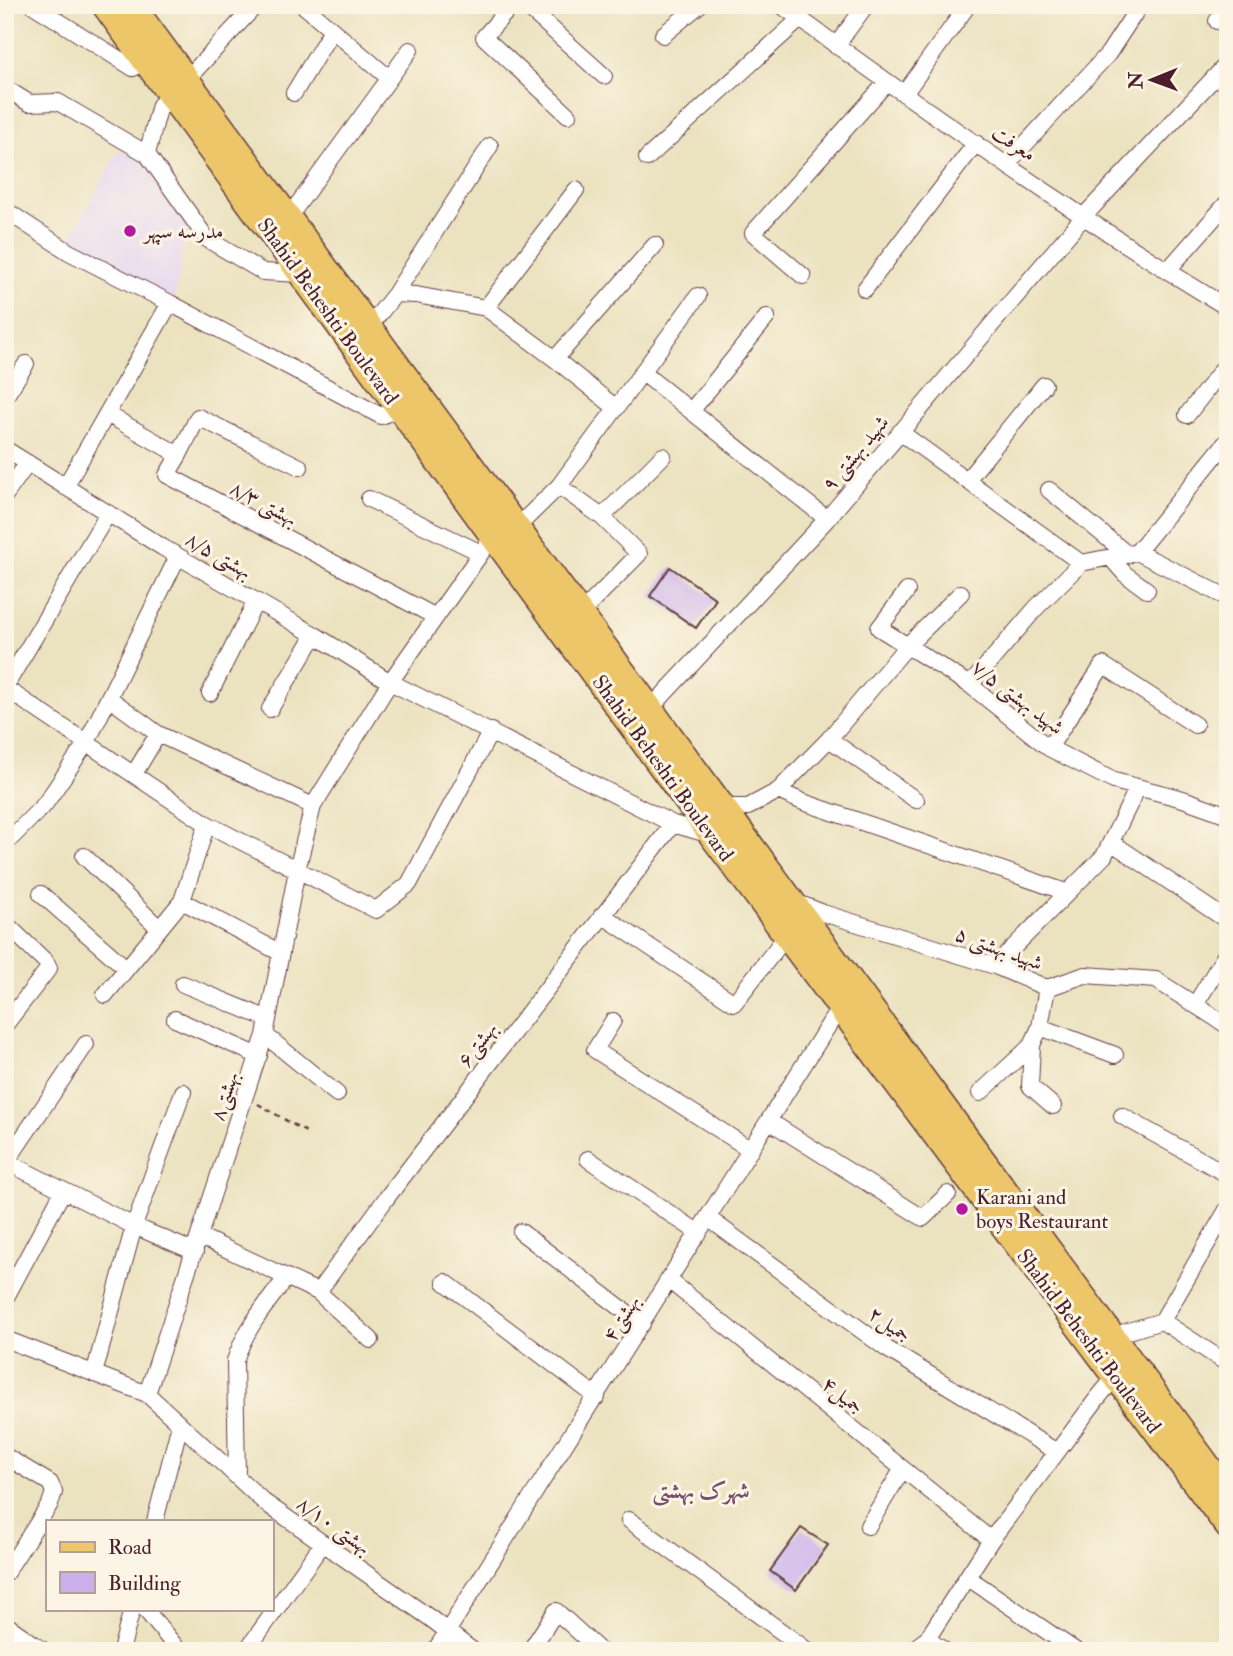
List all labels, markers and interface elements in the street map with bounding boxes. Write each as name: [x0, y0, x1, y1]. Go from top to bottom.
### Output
north arrow: [1118, 46, 1188, 116]
text: N: [1124, 71, 1148, 90]
street label: معرفت: [986, 119, 1041, 168]
street label: Shahid Beheshti Boulevard: [251, 213, 405, 410]
place label: مدرسه سپهر: [142, 218, 224, 245]
marker: مدرسه سپهر: [122, 223, 138, 239]
street label: شهید بهشتی ۹: [816, 410, 896, 498]
street label: بهشتی ۸/۳: [225, 474, 302, 533]
street label: بهشتی ۸/۵: [180, 526, 257, 586]
street label: شهید بهشتی ۷/۵: [965, 654, 1069, 742]
street label: Shahid Beheshti Boulevard: [586, 670, 740, 867]
street label: شهید بهشتی ۵: [951, 920, 1046, 978]
street label: بهشتی۶: [451, 1016, 504, 1073]
street label: بهشتی۸: [204, 1068, 246, 1125]
place label: Karani and boys Restaurant: [976, 1184, 1109, 1235]
marker: Karani and boys Restaurant: [954, 1201, 970, 1217]
street label: Shahid Beheshti Boulevard: [1010, 1244, 1167, 1439]
street label: بهشتی۴: [597, 1290, 647, 1347]
street label: جمیل۲: [862, 1300, 916, 1350]
street label: جمیل۴: [816, 1370, 869, 1421]
district label: شهرک بهشتی: [652, 1476, 750, 1507]
street label: بهشتی ۸/۱۰: [291, 1490, 376, 1562]
legend: [46, 1520, 273, 1610]
text: Road: [108, 1534, 153, 1561]
text: Building: [108, 1570, 181, 1597]

